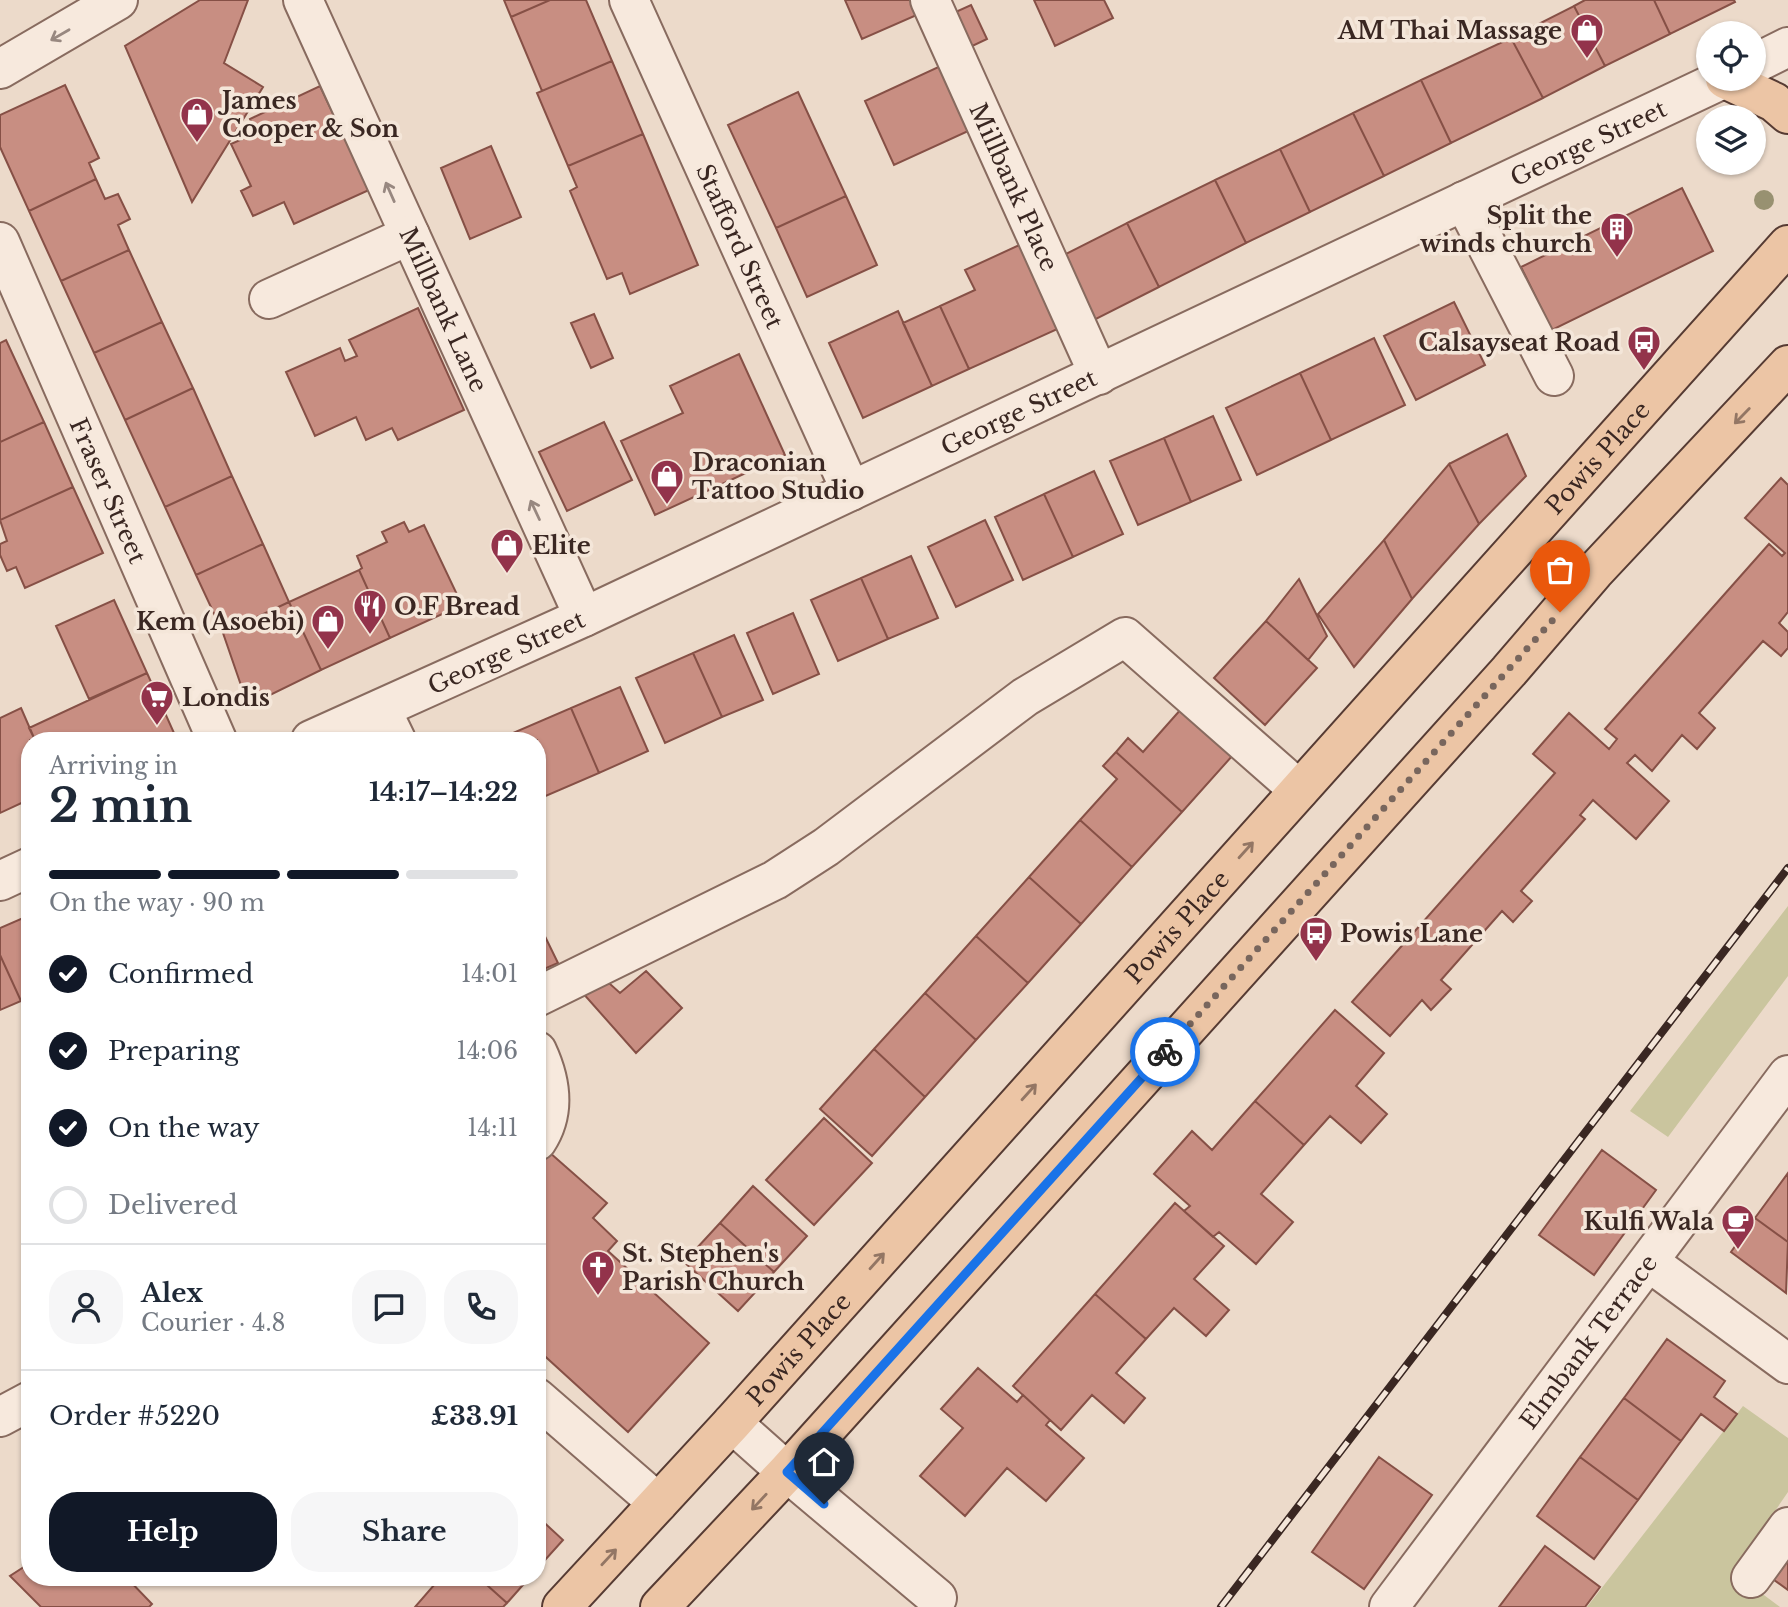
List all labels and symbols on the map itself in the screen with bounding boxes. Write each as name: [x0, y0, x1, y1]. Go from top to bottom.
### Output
shop icon: AM Thai Massage: [1568, 11, 1606, 60]
place label: AM Thai Massage: [1337, 16, 1562, 45]
one-way arrow: [50, 28, 70, 42]
place label: James Cooper & Son: [217, 86, 400, 143]
street label: George Street: [1506, 93, 1671, 192]
shop icon: James Cooper & Son: [178, 95, 216, 144]
street label: Millbank Place: [964, 98, 1065, 275]
street label: Stafford Street: [691, 159, 790, 333]
one-way arrow: [383, 181, 396, 203]
place label: Split the winds church: [1420, 201, 1592, 258]
building icon: Split the winds church: [1598, 210, 1636, 259]
street label: Millbank Lane: [394, 222, 494, 396]
bus stop icon: Calsayseat Road: [1625, 323, 1663, 372]
place label: Calsayseat Road: [1418, 328, 1620, 357]
street label: George Street: [936, 363, 1101, 461]
street label: Powis Place: [1539, 395, 1655, 520]
one-way arrow: [1734, 407, 1751, 424]
street label: Fraser Street: [64, 413, 153, 567]
place label: Draconian Tattoo Studio: [692, 448, 864, 505]
shop icon: Draconian Tattoo Studio: [648, 457, 686, 506]
one-way arrow: [528, 500, 542, 521]
shop icon: Elite: [488, 526, 526, 575]
place label: Elite: [532, 531, 591, 560]
pin: [1530, 540, 1590, 612]
restaurant icon: O.F Bread: [351, 587, 389, 636]
place label: O.F Bread: [394, 592, 520, 621]
shop icon: Kem (Asoebi): [309, 602, 347, 651]
street label: George Street: [423, 604, 589, 700]
place label: Kem (Asoebi): [136, 607, 304, 636]
supermarket icon: Londis: [138, 678, 176, 727]
place label: Londis: [182, 683, 270, 712]
one-way arrow: [1238, 841, 1254, 859]
street label: Powis Place: [1119, 864, 1235, 989]
bus stop icon: Powis Lane: [1297, 914, 1335, 963]
place label: Powis Lane: [1340, 919, 1483, 948]
courier: [1130, 1017, 1200, 1087]
one-way arrow: [1020, 1084, 1037, 1101]
cafe icon: Kulfi Wala: [1719, 1202, 1757, 1251]
place label: Kulfi Wala: [1584, 1207, 1714, 1236]
place label: St. Stephen's Parish Church: [622, 1239, 804, 1296]
church icon: St. Stephen's Parish Church: [579, 1248, 617, 1297]
street label: Elmbank Terrace: [1513, 1249, 1663, 1434]
one-way arrow: [869, 1253, 885, 1271]
street label: Powis Place: [740, 1286, 856, 1411]
pin: [794, 1432, 854, 1504]
one-way arrow: [751, 1493, 768, 1510]
one-way arrow: [600, 1549, 617, 1566]

